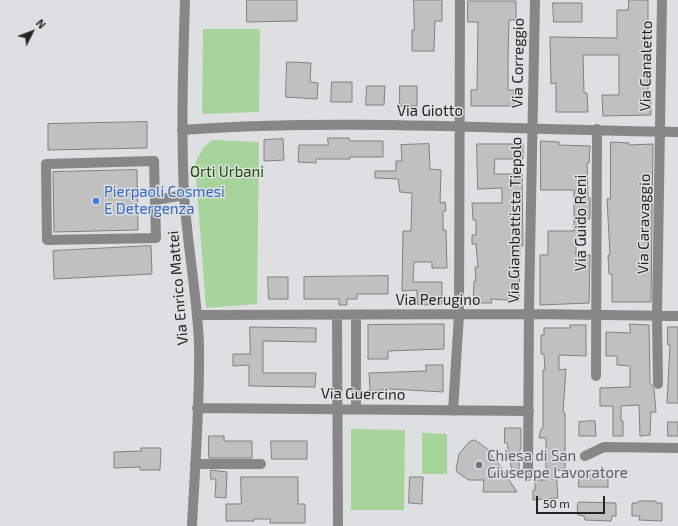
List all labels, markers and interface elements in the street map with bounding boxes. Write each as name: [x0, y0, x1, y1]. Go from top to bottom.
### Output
north arrow: [12, 12, 52, 52]
text: N: [34, 16, 49, 31]
street label: Via Correggio: [508, 18, 528, 108]
street label: Via Canaletto: [636, 21, 656, 111]
street label: Via Giotto: [397, 102, 463, 120]
street label: Via Giambattista Tiepolo: [505, 137, 525, 303]
park label: Orti Urbani: [190, 163, 264, 181]
street label: Via Caravaggio: [634, 174, 654, 274]
street label: Via Guido Reni: [572, 175, 590, 271]
place label: Pierpaoli Cosmesi E Detergenza: [104, 183, 225, 218]
marker: Pierpaoli Cosmesi E Detergenza: [91, 196, 101, 206]
street label: Via Enrico Mattei: [164, 230, 192, 346]
street label: Via Perugino: [395, 291, 481, 309]
street label: Via Guercino: [321, 384, 405, 404]
place label: Chiesa di San Giuseppe Lavoratore: [487, 447, 628, 482]
marker: Chiesa di San Giuseppe Lavoratore: [474, 460, 484, 470]
scale bar: [538, 488, 607, 514]
text: 50 m: [543, 496, 570, 510]

